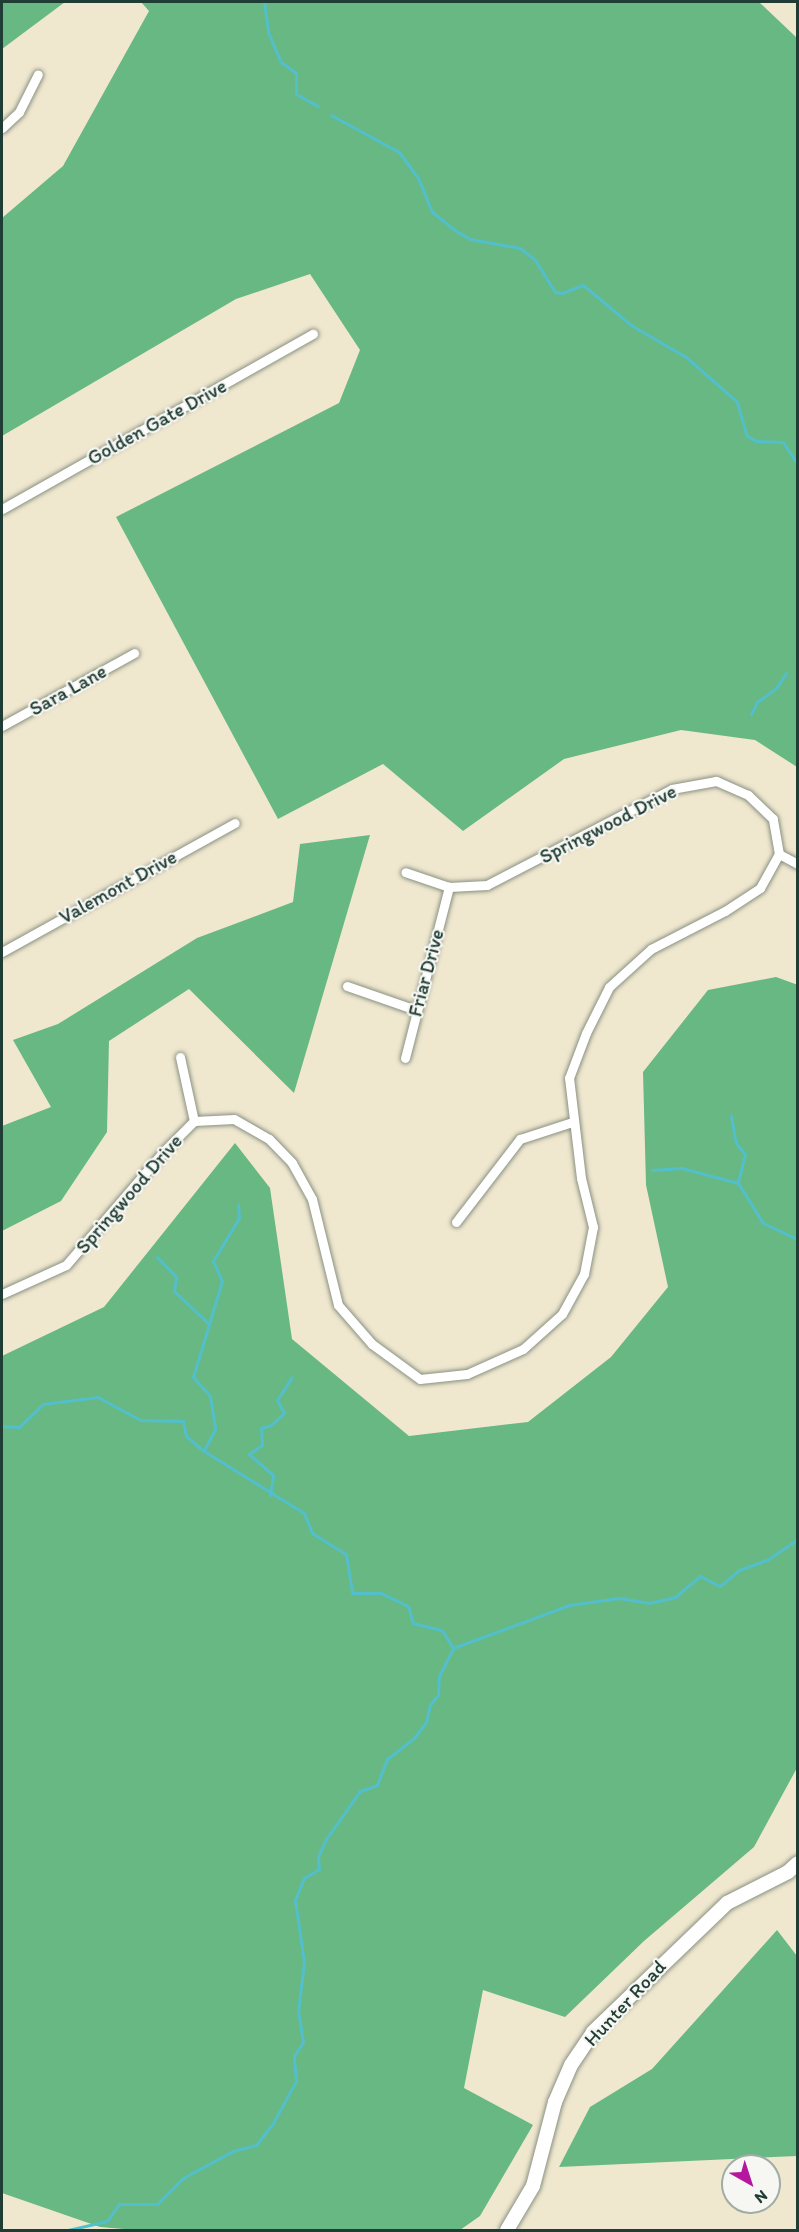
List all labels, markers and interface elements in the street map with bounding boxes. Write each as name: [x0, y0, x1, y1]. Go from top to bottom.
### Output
street label: Golden Gate Drive: [83, 374, 231, 470]
street label: Sara Lane: [25, 659, 111, 721]
street label: Springwood Drive: [536, 779, 680, 869]
street label: Valemont Drive: [55, 845, 181, 929]
street label: Friar Drive: [403, 926, 449, 1020]
street label: Springwood Drive: [71, 1129, 187, 1259]
street label: Hunter Road: [579, 1955, 671, 2051]
north arrow: [721, 2154, 781, 2214]
text: N: [751, 2186, 772, 2208]

